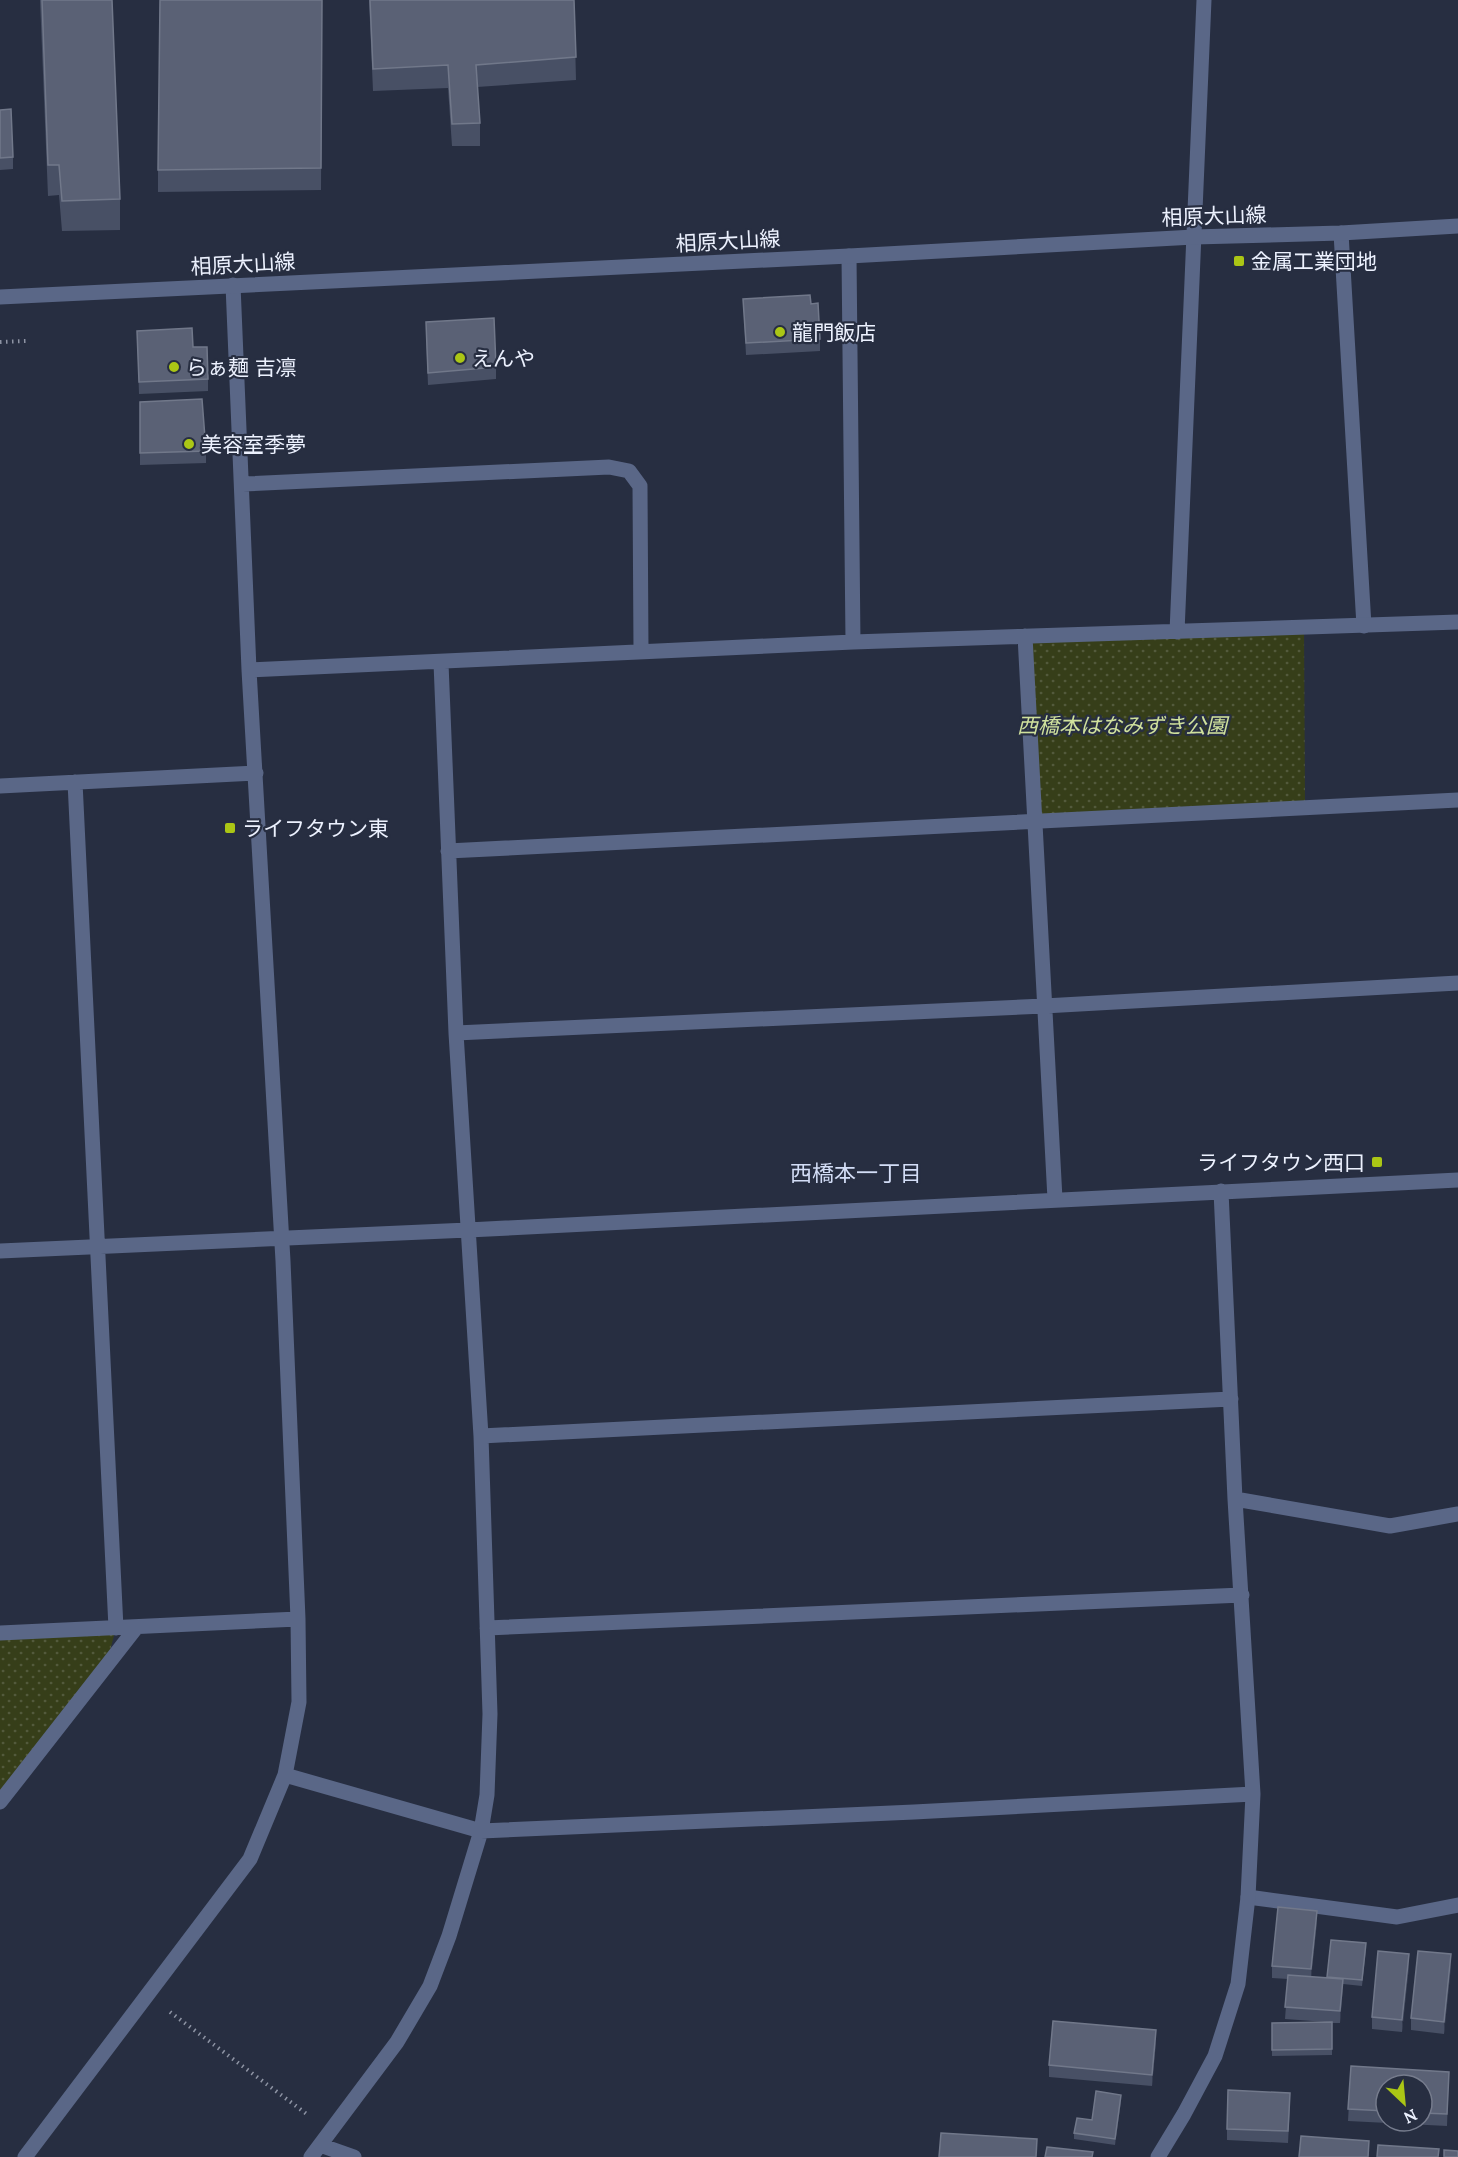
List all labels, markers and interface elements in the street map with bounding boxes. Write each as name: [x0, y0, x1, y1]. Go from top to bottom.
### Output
street label: 相原大山線: [1161, 201, 1267, 231]
street label: 相原大山線: [675, 225, 781, 257]
street label: 相原大山線: [190, 248, 296, 280]
place label: 金属工業団地: [1251, 248, 1377, 275]
marker: 金属工業団地: [1232, 254, 1246, 268]
place label: 龍門飯店: [792, 319, 876, 346]
marker: 龍門飯店: [773, 325, 787, 339]
place label: えんや: [472, 345, 535, 372]
marker: えんや: [453, 351, 467, 365]
place label: らぁ麺 吉凛: [186, 354, 297, 381]
marker: らぁ麺 吉凛: [167, 360, 181, 374]
place label: 美容室季夢: [201, 431, 306, 458]
marker: 美容室季夢: [182, 437, 196, 451]
park label: 西橋本はなみずき公園: [1017, 712, 1230, 739]
place label: ライフタウン東: [242, 815, 389, 842]
marker: ライフタウン東: [223, 821, 237, 835]
place label: ライフタウン西口: [1197, 1149, 1365, 1176]
marker: ライフタウン西口: [1370, 1155, 1384, 1169]
district label: 西橋本一丁目: [790, 1159, 922, 1187]
north arrow: [1374, 2073, 1434, 2133]
text: N: [1401, 2105, 1421, 2128]

